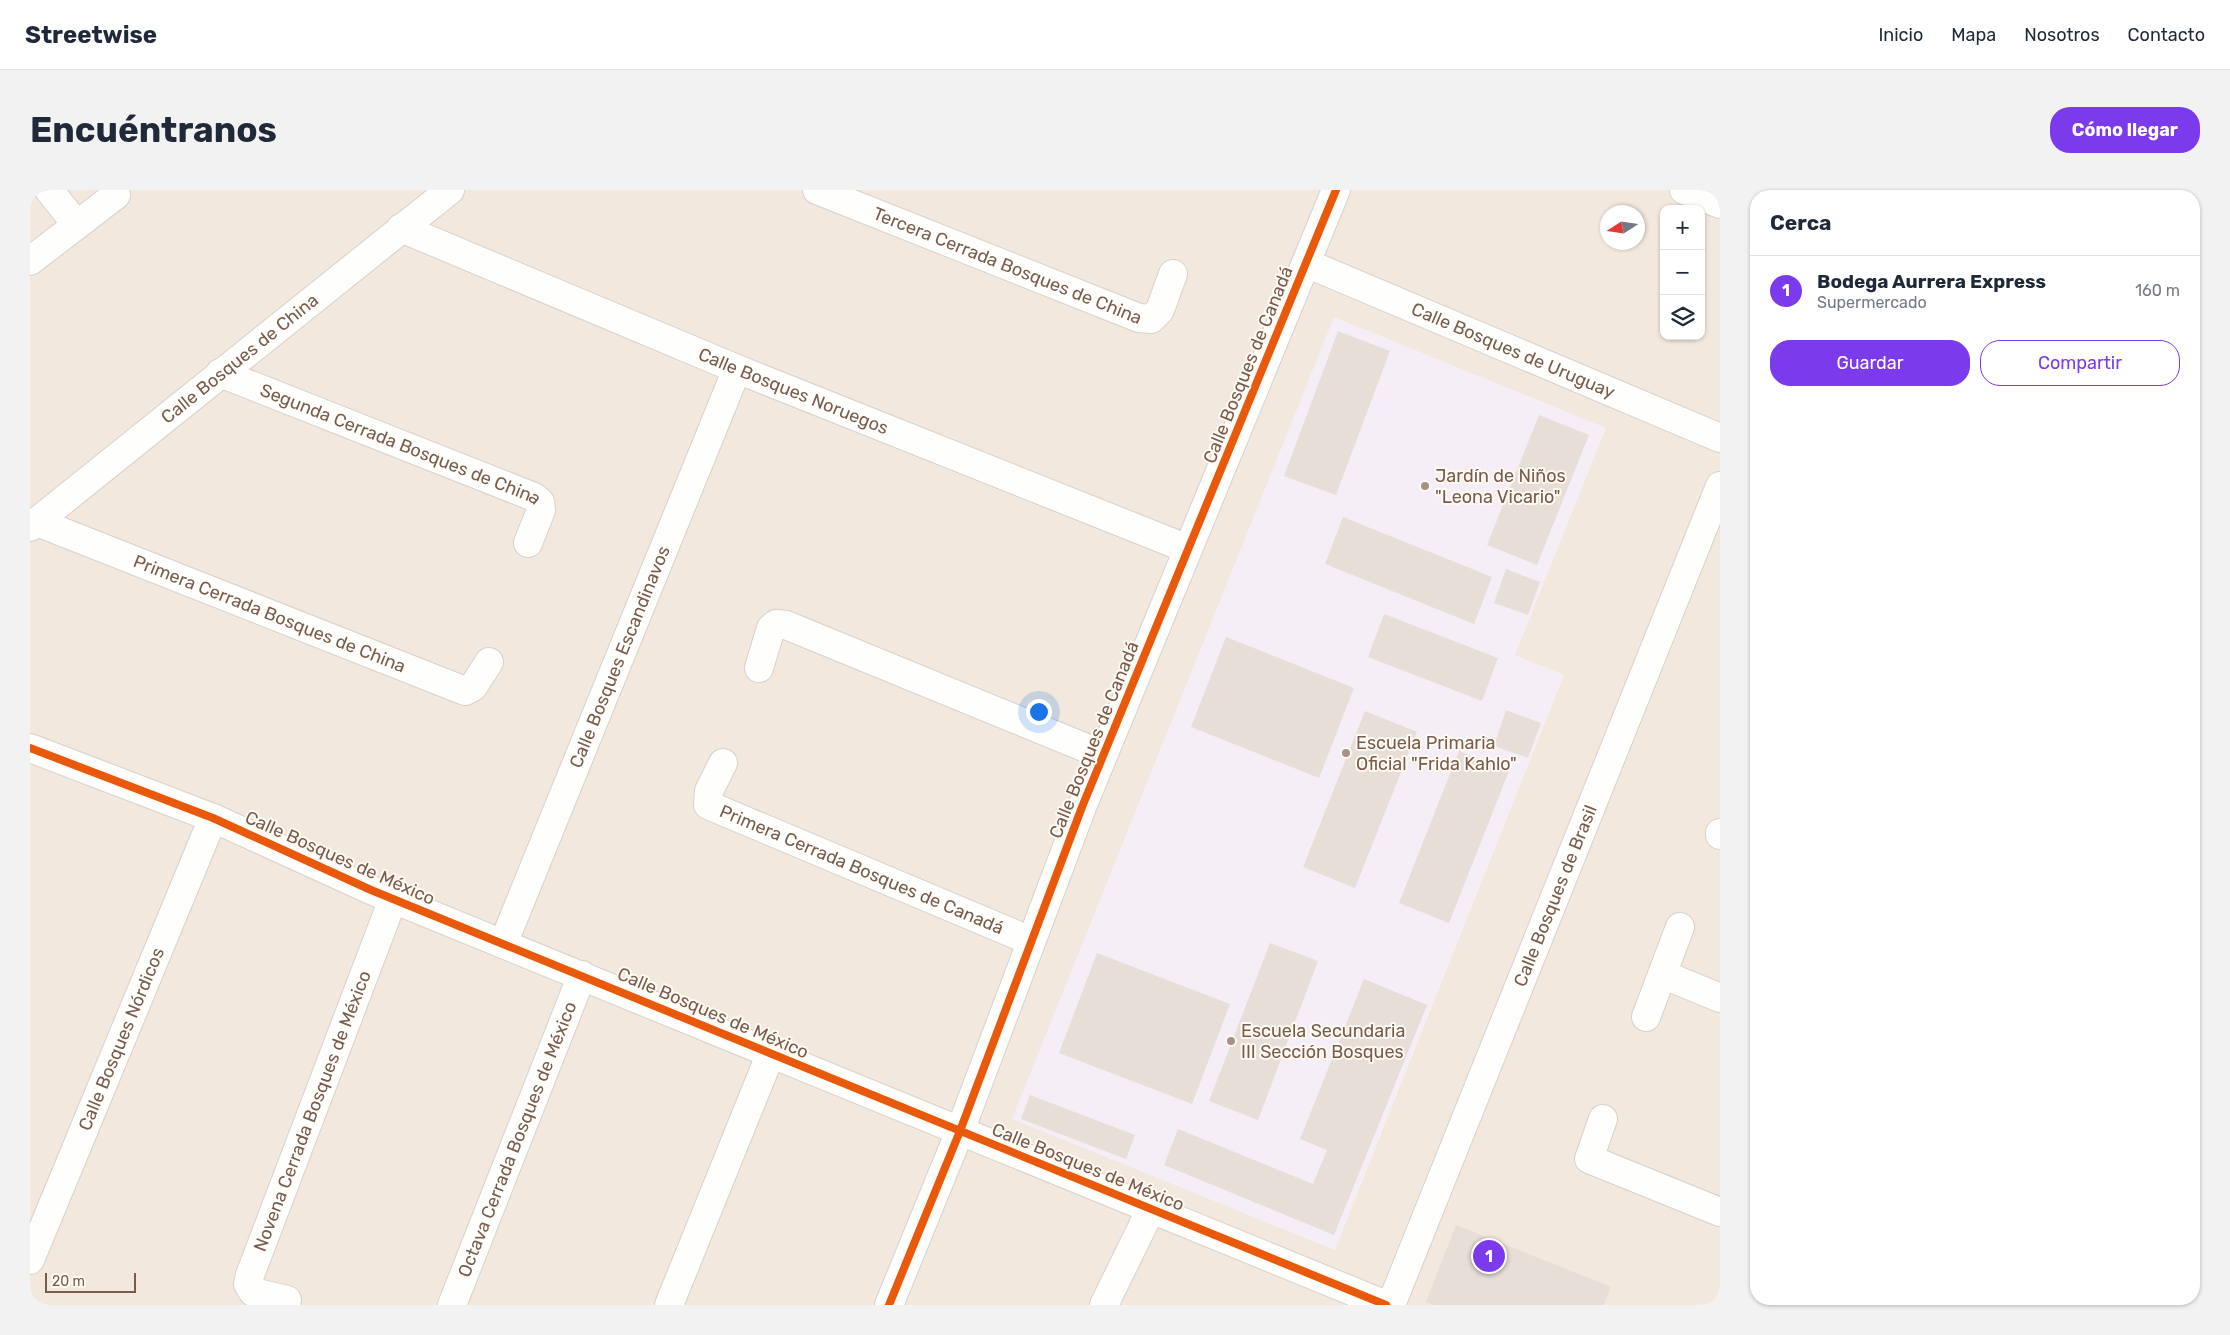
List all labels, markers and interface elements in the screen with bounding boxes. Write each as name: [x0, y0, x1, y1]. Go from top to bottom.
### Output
text: Streetwise: [25, 21, 157, 49]
text: Inicio: [1878, 24, 1923, 46]
text: Mapa: [1951, 24, 1996, 46]
text: Nosotros: [2024, 24, 2100, 46]
text: Contacto: [2128, 24, 2205, 46]
button: Cómo llegar: [2050, 107, 2200, 153]
text: Encuéntranos: [30, 109, 277, 151]
street label: Tercera Cerrada Bosques de China: [870, 202, 1145, 329]
north arrow: [1600, 205, 1645, 250]
map controls: [1660, 205, 1705, 340]
button: +: [1660, 205, 1705, 250]
text: Cerca: [1770, 210, 1831, 235]
button: −: [1660, 250, 1705, 295]
street label: Calle Bosques de Canadá: [1198, 263, 1298, 467]
text: Bodega Aurrera Express: [1817, 270, 2046, 293]
text: 1: [1782, 281, 1790, 300]
text: 160 m: [2135, 281, 2180, 300]
street label: Calle Bosques de China: [157, 289, 323, 428]
text: Supermercado: [1817, 293, 1927, 312]
button: layers: [1660, 295, 1705, 340]
street label: Calle Bosques de Uruguay: [1408, 298, 1618, 403]
button: Guardar: [1770, 340, 1970, 386]
button: Compartir: [1980, 340, 2180, 386]
street label: Calle Bosques Noruegos: [695, 343, 892, 439]
street label: Segunda Cerrada Bosques de China: [257, 379, 546, 509]
place label: Jardín de Niños "Leona Vicario": [1435, 465, 1566, 508]
marker: Jardín de Niños "Leona Vicario": [1419, 480, 1431, 492]
street label: Calle Bosques Escandinavos: [565, 543, 675, 771]
street label: Primera Cerrada Bosques de China: [130, 550, 409, 677]
street label: Calle Bosques de Canadá: [1044, 638, 1144, 842]
your location: [1026, 699, 1052, 725]
place label: Escuela Primaria Oficial "Frida Kahlo": [1356, 732, 1517, 775]
marker: Escuela Primaria Oficial "Frida Kahlo": [1340, 747, 1352, 759]
street label: Primera Cerrada Bosques de Canadá: [716, 800, 1007, 939]
street label: Calle Bosques de Brasil: [1509, 802, 1602, 990]
street label: Calle Bosques de México: [242, 806, 438, 910]
street label: Calle Bosques Nórdicos: [74, 944, 169, 1134]
street label: Calle Bosques de México: [614, 963, 812, 1063]
street label: Novena Cerrada Bosques de México: [249, 967, 376, 1255]
street label: Octava Cerrada Bosques de México: [453, 998, 581, 1280]
place label: Escuela Secundaria III Sección Bosques: [1241, 1020, 1405, 1063]
marker: Escuela Secundaria III Sección Bosques: [1225, 1035, 1237, 1047]
street label: Calle Bosques de México: [989, 1118, 1187, 1216]
pin: 1: [1473, 1237, 1505, 1275]
scale bar: [45, 1270, 136, 1293]
text: 20 m: [52, 1273, 85, 1290]

